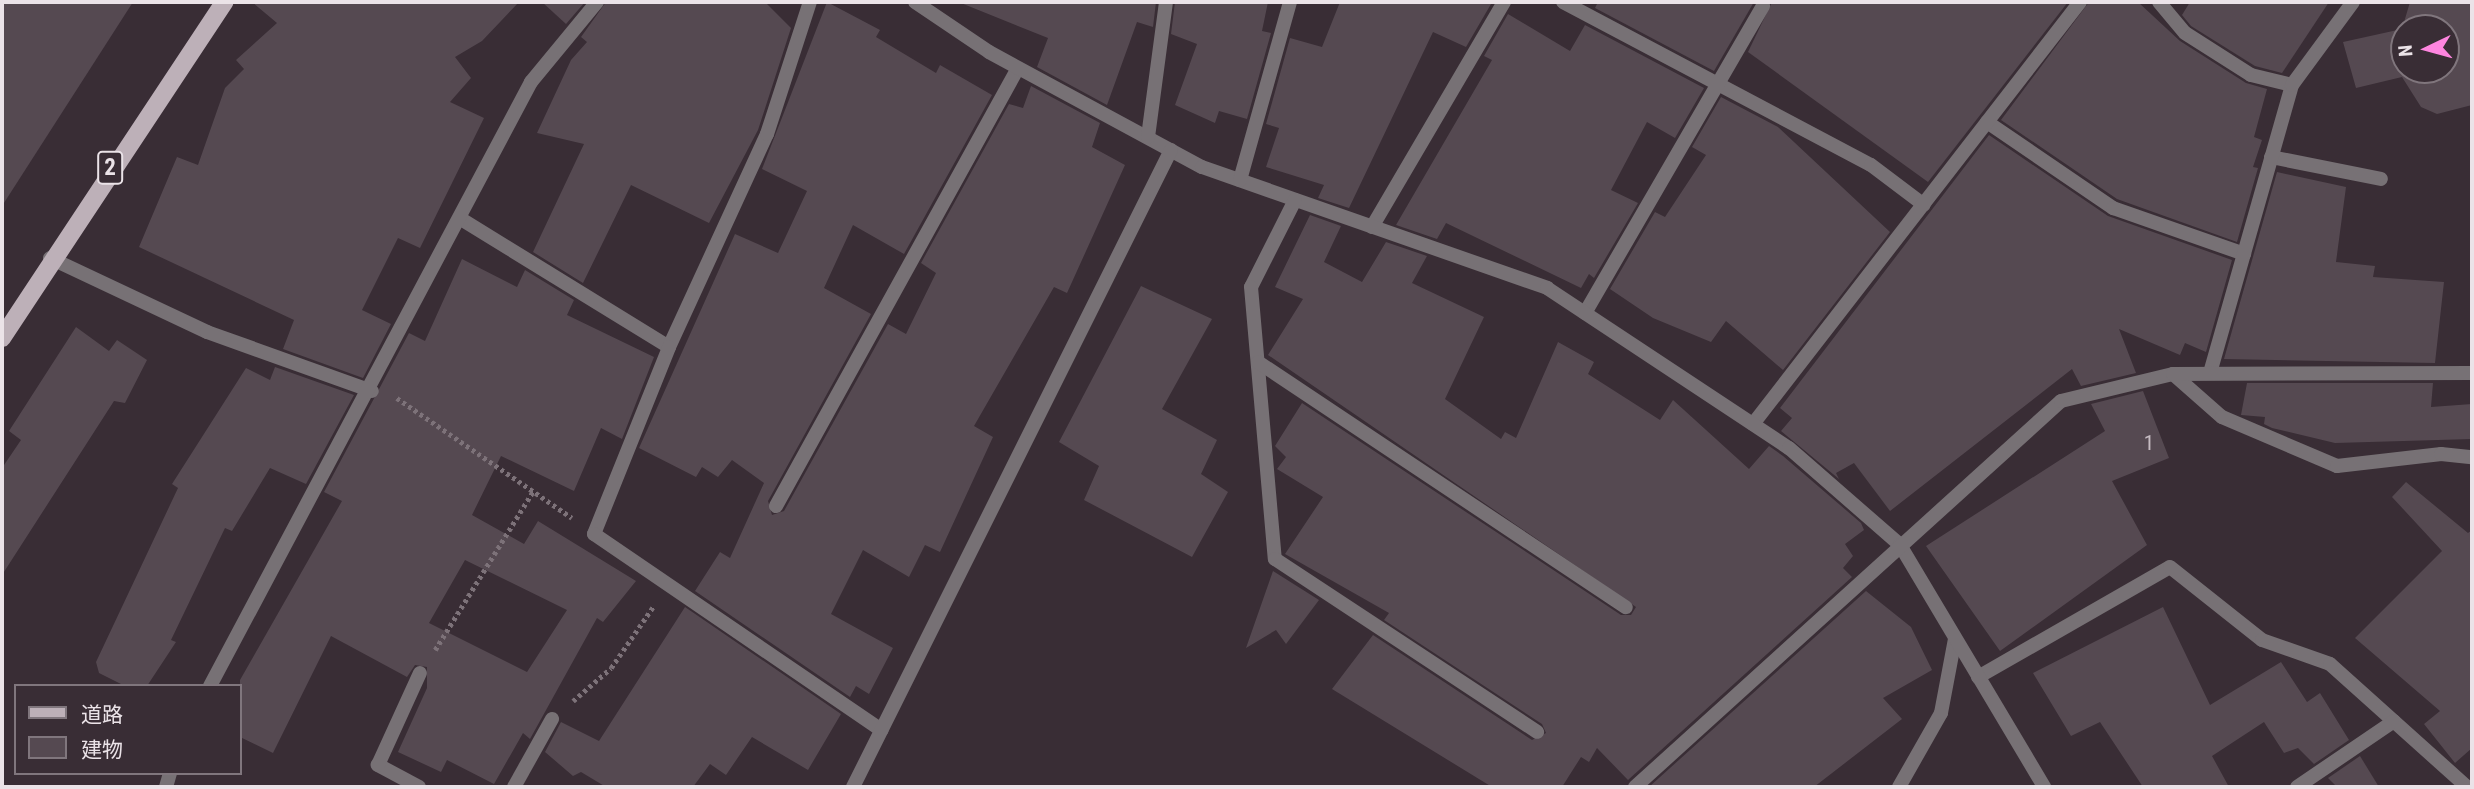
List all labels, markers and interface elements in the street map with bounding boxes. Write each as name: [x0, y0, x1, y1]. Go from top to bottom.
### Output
north arrow: [2390, 14, 2460, 84]
text: N: [2394, 44, 2418, 58]
road number: 2: [96, 148, 124, 188]
house number: 1: [2144, 430, 2154, 456]
legend: [14, 684, 242, 775]
text: 道路: [81, 703, 123, 727]
text: 建物: [81, 738, 123, 762]

